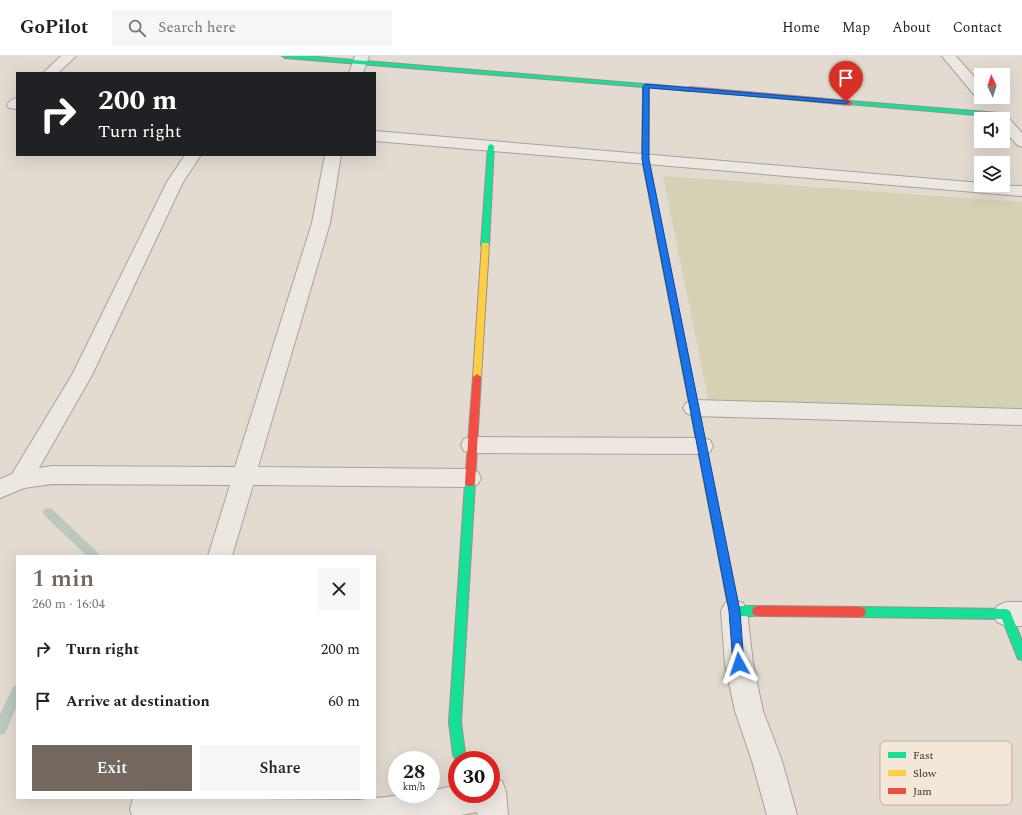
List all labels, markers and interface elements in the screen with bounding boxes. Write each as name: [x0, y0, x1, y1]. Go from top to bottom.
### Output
search box: [112, 10, 392, 46]
text: GoPilot: [20, 13, 88, 42]
text: Search here: [158, 16, 236, 39]
icon: search: [126, 17, 148, 39]
text: Home: [782, 17, 820, 38]
text: Map: [842, 17, 870, 38]
text: About: [892, 17, 931, 38]
text: Contact: [953, 17, 1002, 38]
pin: [829, 61, 863, 102]
icon: arrive: [835, 67, 857, 89]
north arrow: [974, 68, 1010, 104]
map controls: [974, 68, 1010, 192]
text: 200 m: [98, 79, 177, 122]
icon: right: [32, 88, 84, 140]
button: sound: [974, 112, 1010, 148]
text: Turn right: [98, 118, 181, 145]
button: layers: [974, 156, 1010, 192]
text: 1 min: [32, 561, 94, 597]
button: close: [318, 568, 360, 610]
text: 260 m · 16:04: [32, 594, 105, 614]
icon: right: [32, 638, 54, 660]
text: Turn right: [66, 638, 139, 661]
text: 200 m: [321, 638, 360, 661]
position arrow: [718, 643, 760, 685]
icon: arrive: [32, 690, 54, 712]
text: Arrive at destination: [66, 690, 210, 713]
text: 60 m: [328, 690, 360, 713]
legend: [880, 741, 1012, 805]
button: Exit: [32, 745, 192, 791]
button: Share: [200, 745, 360, 791]
text: Fast: [913, 747, 934, 764]
speed limit sign: 30: [448, 751, 500, 803]
text: 28: [403, 757, 425, 787]
text: Slow: [913, 765, 937, 782]
text: km/h: [403, 779, 425, 795]
text: Jam: [913, 783, 932, 800]

